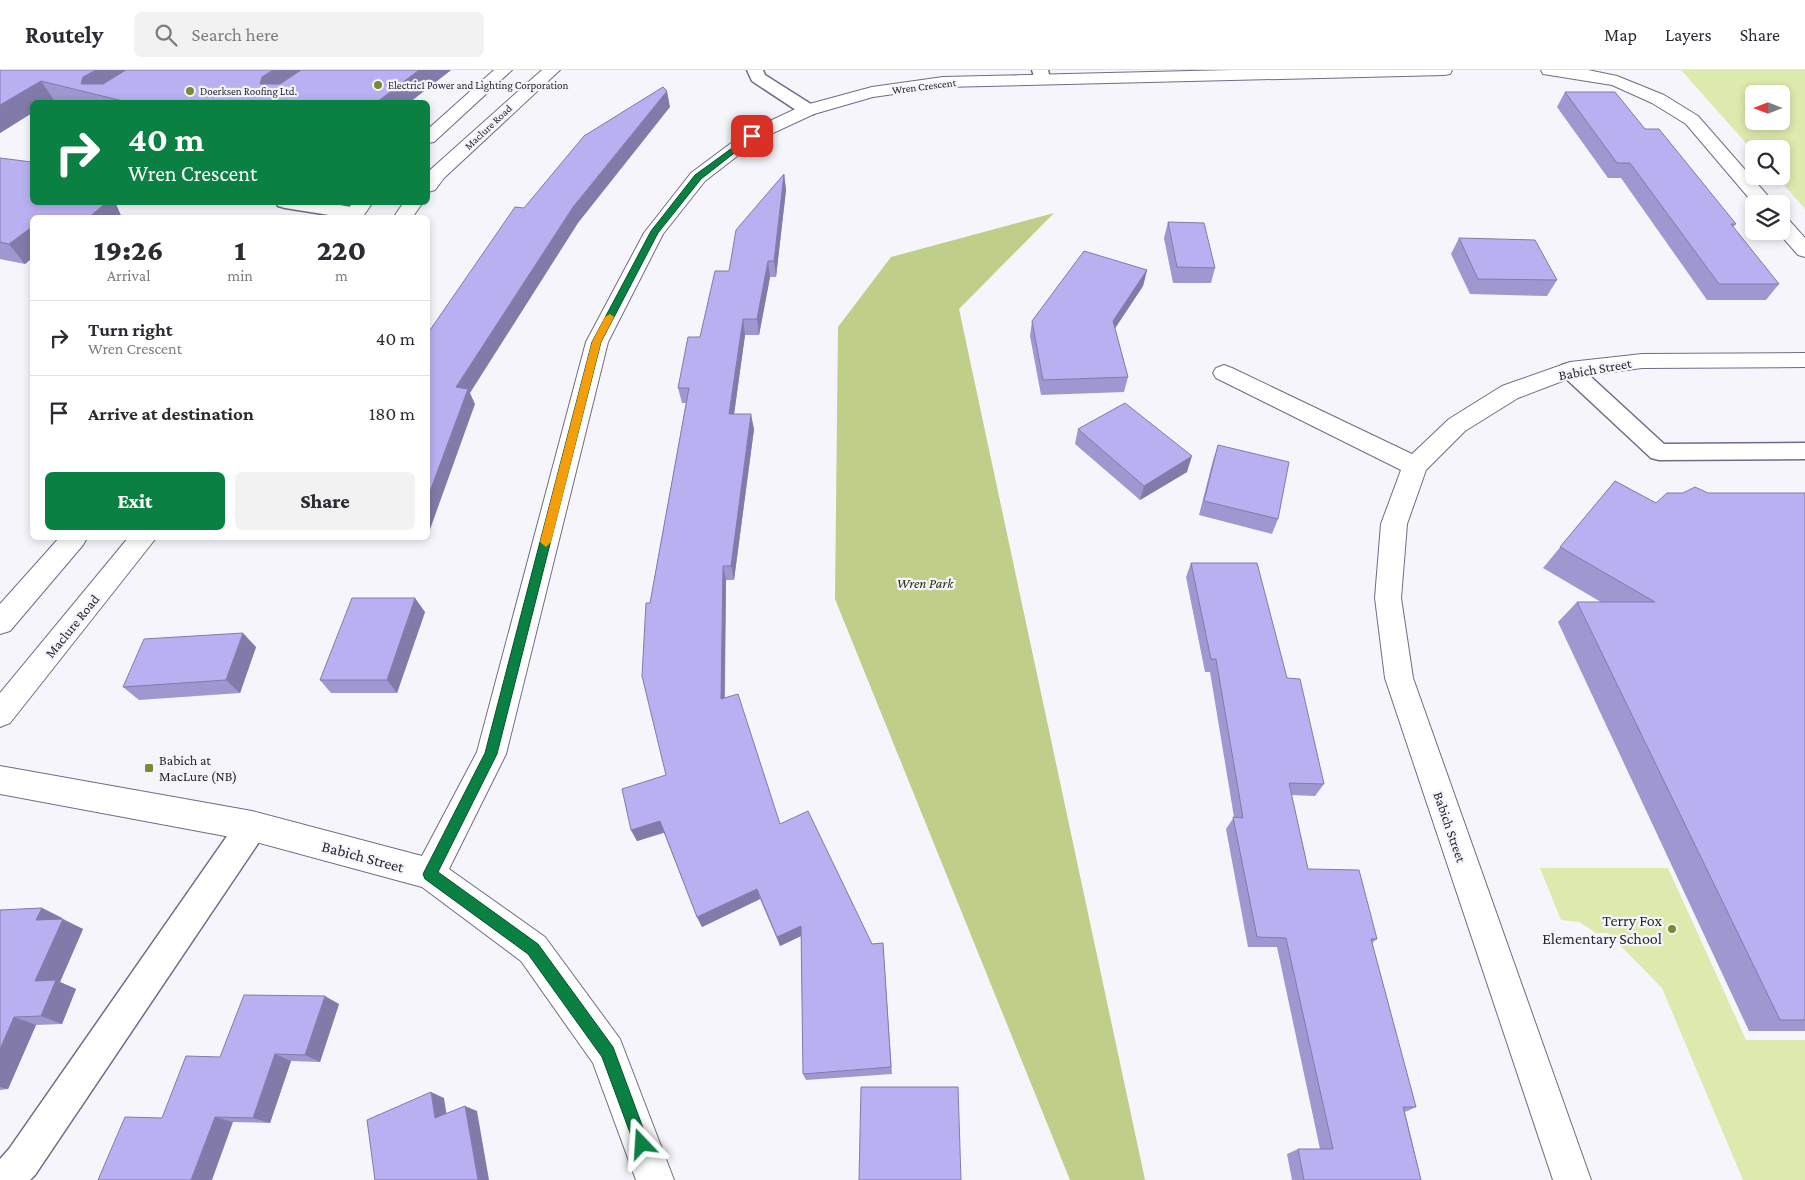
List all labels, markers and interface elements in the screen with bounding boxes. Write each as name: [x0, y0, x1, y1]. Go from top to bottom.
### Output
search box: [134, 12, 484, 57]
text: Routely: [25, 21, 104, 48]
icon: search: [152, 21, 180, 49]
text: Search here: [192, 24, 279, 45]
text: Map: [1604, 25, 1637, 45]
text: Layers: [1665, 25, 1712, 45]
text: Share: [1740, 25, 1780, 45]
street label: Wren Crescent: [891, 76, 957, 96]
marker: Electric1 Power and Lighting Corporation: [372, 79, 384, 91]
place label: Electric1 Power and Lighting Corporation: [388, 79, 569, 92]
marker: Doerksen Roofing Ltd.: [184, 85, 196, 97]
place label: Doerksen Roofing Ltd.: [200, 85, 297, 98]
north arrow: [1745, 85, 1790, 130]
map controls: [1745, 85, 1790, 240]
street label: Maclure Road: [462, 102, 514, 152]
pin: [731, 115, 773, 157]
icon: right: [45, 120, 110, 185]
text: 40 m: [128, 120, 205, 159]
icon: arrive: [738, 122, 766, 150]
button: search: [1745, 140, 1790, 185]
text: Wren Crescent: [128, 161, 257, 186]
button: layers: [1745, 195, 1790, 240]
text: 19:26: [94, 233, 164, 266]
text: 1: [234, 233, 246, 266]
text: 220: [317, 233, 366, 266]
text: Arrival: [107, 267, 150, 284]
text: min: [227, 267, 253, 284]
text: m: [335, 267, 348, 284]
text: Turn right: [88, 319, 173, 340]
icon: right: [45, 324, 73, 352]
text: 40 m: [376, 328, 415, 349]
text: Wren Crescent: [88, 340, 182, 357]
street label: Babich Street: [1557, 355, 1633, 383]
icon: arrive: [45, 399, 73, 427]
text: Arrive at destination: [88, 403, 254, 424]
text: 180 m: [369, 403, 415, 424]
button: Exit: [45, 472, 225, 530]
button: Share: [235, 472, 415, 530]
park label: Wren Park: [897, 575, 954, 591]
street label: Maclure Road: [42, 591, 103, 661]
place label: Babich at MacLure (NB): [159, 752, 237, 785]
marker: Babich at MacLure (NB): [143, 762, 155, 774]
street label: Babich Street: [1430, 790, 1470, 865]
street label: Babich Street: [320, 837, 406, 876]
place label: Terry Fox Elementary School: [1542, 912, 1662, 948]
marker: Terry Fox Elementary School: [1666, 923, 1678, 935]
position arrow: [615, 1117, 667, 1169]

